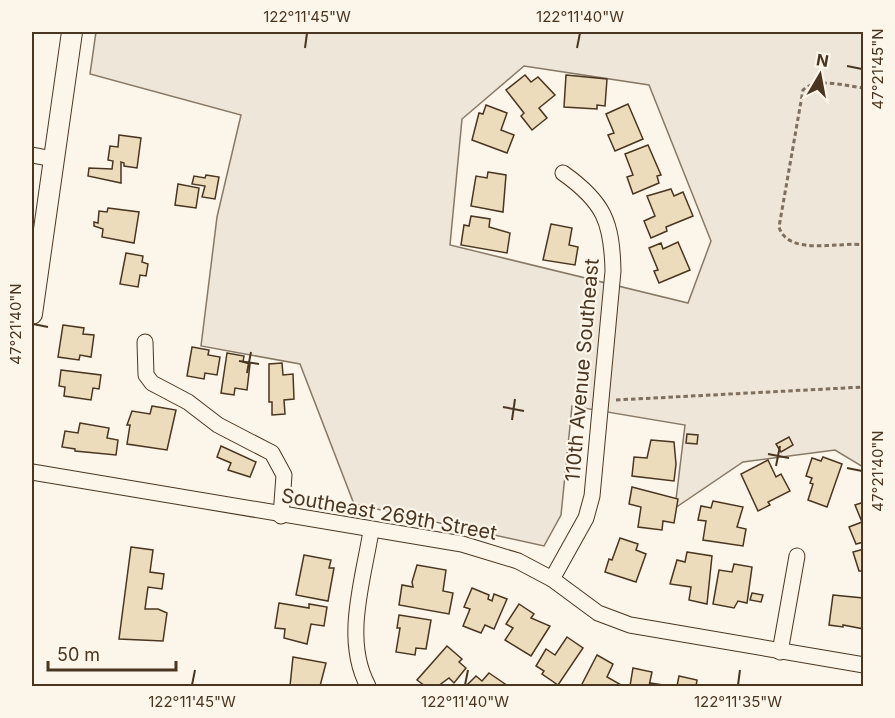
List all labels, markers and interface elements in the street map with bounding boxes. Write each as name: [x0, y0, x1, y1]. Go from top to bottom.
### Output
text: 122°11'45"W: [263, 7, 351, 26]
text: 122°11'40"W: [536, 7, 624, 26]
text: 47°21'45"N: [868, 29, 887, 109]
north arrow: [790, 45, 850, 105]
text: N: [815, 49, 830, 71]
street label: 110th Avenue Southeast: [560, 257, 604, 483]
text: 47°21'40"N: [6, 283, 25, 365]
text: 47°21'40"N: [868, 430, 887, 512]
street label: Southeast 269th Street: [279, 483, 499, 545]
scale bar: [48, 634, 176, 672]
text: 50 m: [57, 644, 100, 665]
text: 122°11'45"W: [148, 692, 236, 711]
text: 122°11'40"W: [421, 692, 509, 711]
text: 122°11'35"W: [694, 692, 782, 711]

